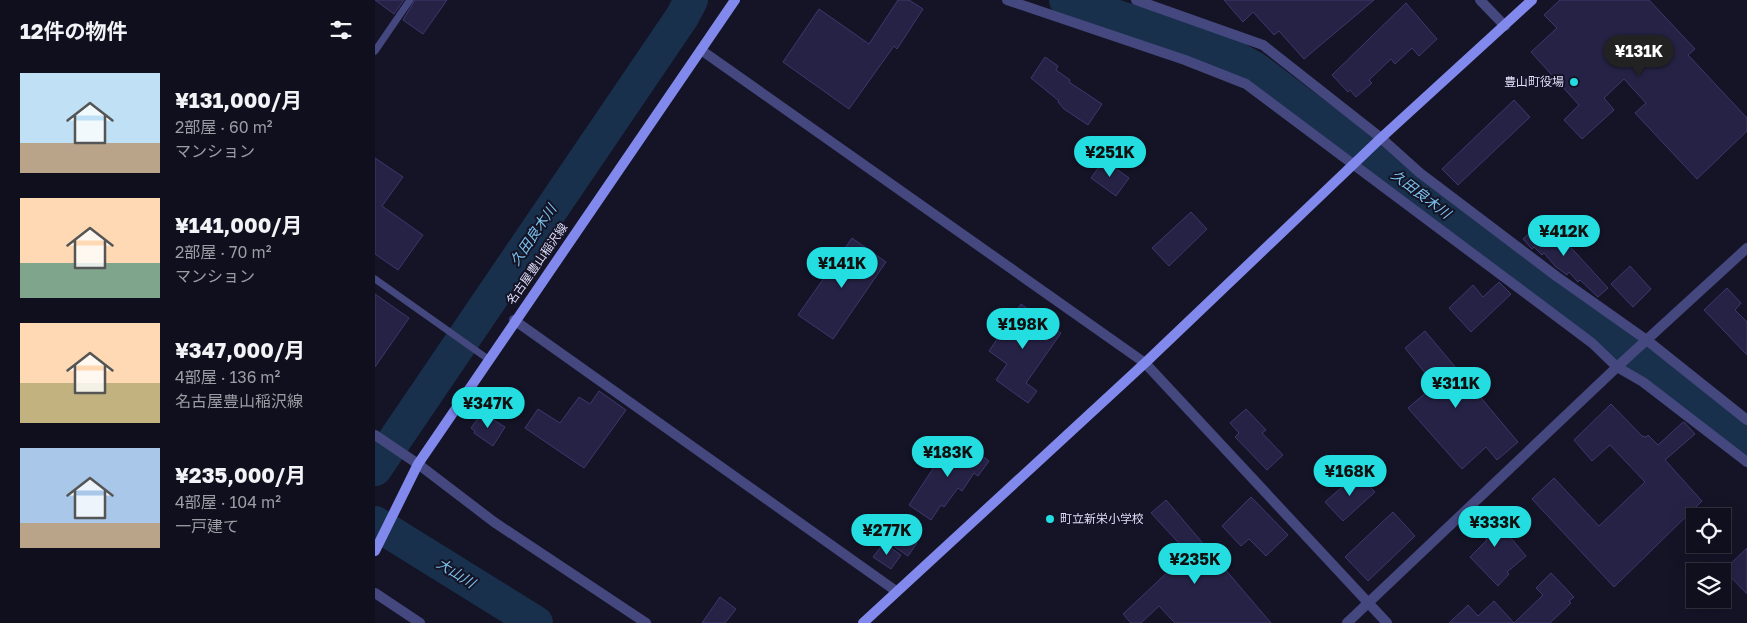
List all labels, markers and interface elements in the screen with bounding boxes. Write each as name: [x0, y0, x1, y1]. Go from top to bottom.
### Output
icon: filters: [327, 16, 355, 44]
text: 12件の物件: [20, 18, 128, 44]
pin: ¥131K: [1604, 34, 1674, 77]
text: ¥131K: [1615, 41, 1663, 61]
place label: 豊山町役場: [1504, 74, 1564, 89]
marker: 豊山町役場: [1568, 76, 1580, 88]
text: ¥131,000/月: [175, 87, 302, 113]
icon: home: [60, 93, 120, 153]
text: 2部屋 · 60 m²: [175, 117, 273, 137]
pin: ¥251K: [1075, 136, 1145, 178]
text: マンション: [175, 141, 255, 161]
text: ¥251K: [1085, 142, 1135, 162]
water label: 久田良木川: [1388, 166, 1456, 223]
water label: 久田良木川: [506, 199, 560, 268]
text: ¥141,000/月: [175, 212, 302, 238]
pin: ¥412K: [1529, 214, 1599, 257]
icon: home: [60, 218, 120, 278]
street label: 名古屋豊山稲沢線: [503, 220, 570, 307]
text: ¥412K: [1539, 221, 1589, 241]
text: 2部屋 · 70 m²: [175, 242, 271, 262]
pin: ¥141K: [807, 246, 877, 289]
text: ¥141K: [818, 253, 866, 273]
text: マンション: [175, 266, 255, 286]
pin: ¥198K: [988, 308, 1058, 350]
text: ¥198K: [998, 314, 1048, 334]
text: ¥347,000/月: [175, 337, 305, 363]
icon: home: [60, 343, 120, 403]
pin: ¥311K: [1421, 366, 1491, 409]
text: 4部屋 · 136 m²: [175, 367, 280, 387]
text: ¥311K: [1432, 373, 1480, 393]
pin: ¥347K: [453, 386, 523, 429]
text: 名古屋豊山稲沢線: [175, 391, 303, 411]
text: ¥347K: [463, 393, 513, 413]
pin: ¥183K: [913, 436, 983, 478]
text: ¥183K: [923, 442, 973, 462]
pin: ¥168K: [1315, 454, 1385, 497]
text: ¥168K: [1325, 461, 1375, 481]
text: ¥235,000/月: [175, 462, 306, 488]
icon: home: [60, 468, 120, 528]
text: 4部屋 · 104 m²: [175, 492, 281, 512]
pin: ¥333K: [1460, 506, 1530, 548]
map controls: [1686, 508, 1731, 608]
button: locate: [1686, 508, 1731, 553]
place label: 町立新栄小学校: [1060, 511, 1144, 526]
text: ¥333K: [1469, 512, 1521, 532]
marker: 町立新栄小学校: [1044, 513, 1056, 525]
pin: ¥277K: [852, 514, 922, 556]
text: 一戸建て: [175, 516, 239, 536]
text: ¥277K: [862, 520, 912, 540]
pin: ¥235K: [1160, 542, 1230, 585]
text: ¥235K: [1169, 549, 1221, 569]
water label: 大山川: [434, 554, 480, 592]
button: layers: [1686, 563, 1731, 608]

